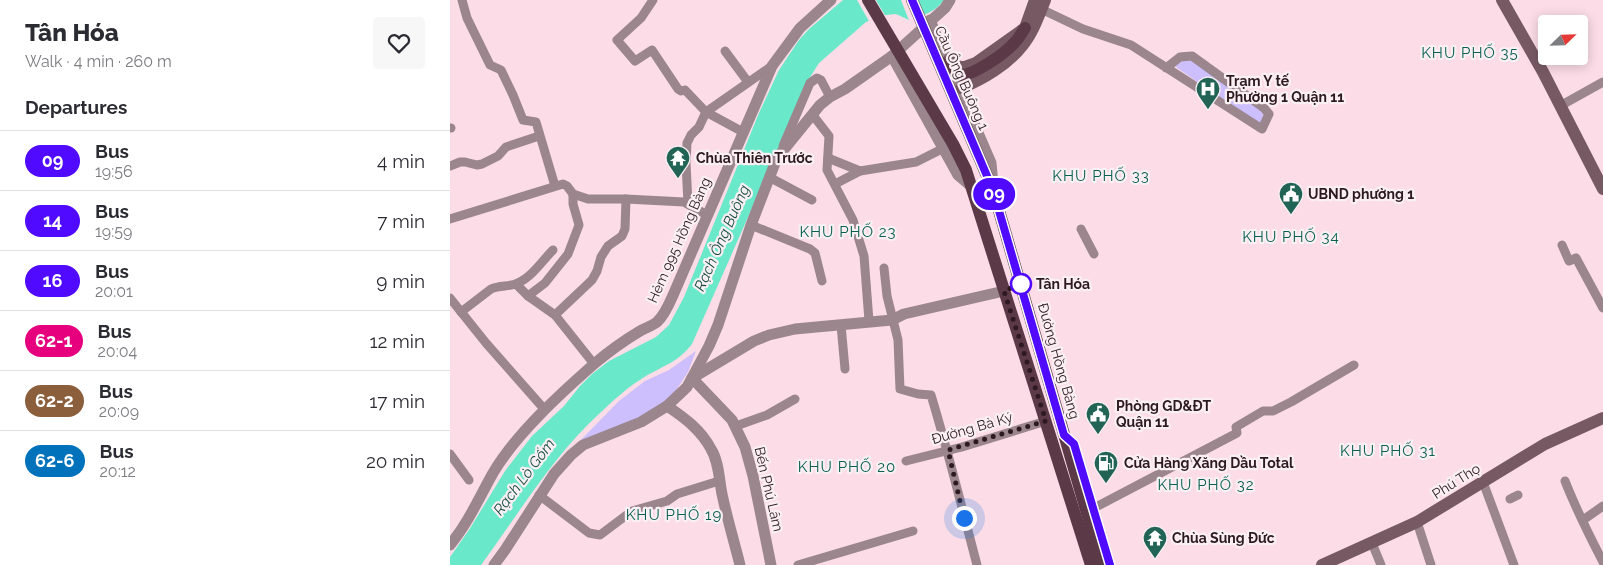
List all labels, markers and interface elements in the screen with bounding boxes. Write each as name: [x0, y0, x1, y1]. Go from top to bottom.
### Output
north arrow: [1538, 15, 1588, 65]
map controls: [1538, 15, 1588, 65]
button: heart: [373, 17, 425, 69]
text: Tân Hóa: [25, 18, 119, 47]
street label: Cầu Ông Buông 1: [932, 23, 993, 133]
district label: KHU PHỐ 35: [1421, 43, 1519, 62]
text: Walk · 4 min · 260 m: [25, 52, 172, 71]
place label: Trạm Y tế Phường 1 Quận 11: [1226, 73, 1344, 105]
hospital icon: Trạm Y tế Phường 1 Quận 11: [1195, 76, 1221, 110]
text: Departures: [25, 96, 127, 118]
text: Bus: [95, 140, 129, 162]
temple icon: Chùa Thiên Trước: [665, 145, 691, 179]
text: 09: [42, 150, 63, 171]
text: 4 min: [377, 150, 425, 172]
place label: Chùa Thiên Trước: [696, 150, 813, 166]
text: 19:56: [95, 162, 133, 181]
district label: KHU PHỐ 33: [1052, 166, 1150, 185]
street label: Hẻm 995 Hồng Bàng: [644, 175, 714, 305]
line badge: 09: [972, 178, 1016, 210]
public building icon: UBND phường 1: [1278, 181, 1304, 215]
water label: Rạch Ông Buông: [691, 182, 753, 294]
text: 09: [983, 183, 1005, 204]
place label: UBND phường 1: [1308, 186, 1414, 202]
text: Bus: [95, 200, 129, 222]
text: 14: [43, 210, 62, 231]
text: 7 min: [377, 210, 425, 232]
text: 19:59: [95, 222, 132, 241]
district label: KHU PHỐ 23: [799, 222, 897, 241]
district label: KHU PHỐ 34: [1242, 227, 1340, 246]
text: Bus: [95, 260, 129, 282]
text: 16: [43, 270, 62, 291]
text: 9 min: [376, 270, 425, 292]
marker: Tân Hóa: [1010, 273, 1032, 295]
place label: Tân Hóa: [1036, 276, 1090, 292]
text: 20:01: [95, 282, 133, 301]
street label: Đường Hồng Bàng: [1035, 301, 1083, 421]
text: Bus: [98, 320, 132, 342]
text: 62-1: [35, 330, 73, 351]
text: 12 min: [369, 330, 425, 352]
text: 20:04: [98, 342, 137, 361]
text: Bus: [99, 380, 133, 402]
text: 62-2: [35, 390, 74, 411]
text: 17 min: [369, 390, 425, 412]
place label: Phòng GD&ĐT Quận 11: [1116, 398, 1211, 430]
public building icon: Phòng GD&ĐT Quận 11: [1085, 401, 1111, 435]
text: 20:09: [99, 402, 139, 421]
street label: Đường Bà Ký: [930, 409, 1015, 447]
water label: Rạch Lò Gốm: [489, 435, 559, 519]
text: Bus: [100, 440, 134, 462]
district label: KHU PHỐ 31: [1340, 441, 1436, 460]
street label: Bến Phú Lâm: [751, 445, 787, 533]
text: 62-6: [35, 450, 75, 471]
text: 20 min: [366, 450, 425, 472]
fuel station icon: Cửa Hàng Xăng Dầu Total: [1093, 450, 1119, 484]
place label: Cửa Hàng Xăng Dầu Total: [1124, 455, 1294, 471]
district label: KHU PHỐ 20: [798, 457, 896, 476]
street label: Phú Thọ: [1429, 460, 1483, 502]
text: 20:12: [100, 462, 136, 481]
district label: KHU PHỐ 32: [1157, 475, 1255, 494]
district label: KHU PHỐ 19: [626, 505, 722, 524]
your location: [952, 506, 977, 531]
temple icon: Chùa Sùng Đức: [1142, 525, 1168, 559]
place label: Chùa Sùng Đức: [1172, 530, 1275, 546]

